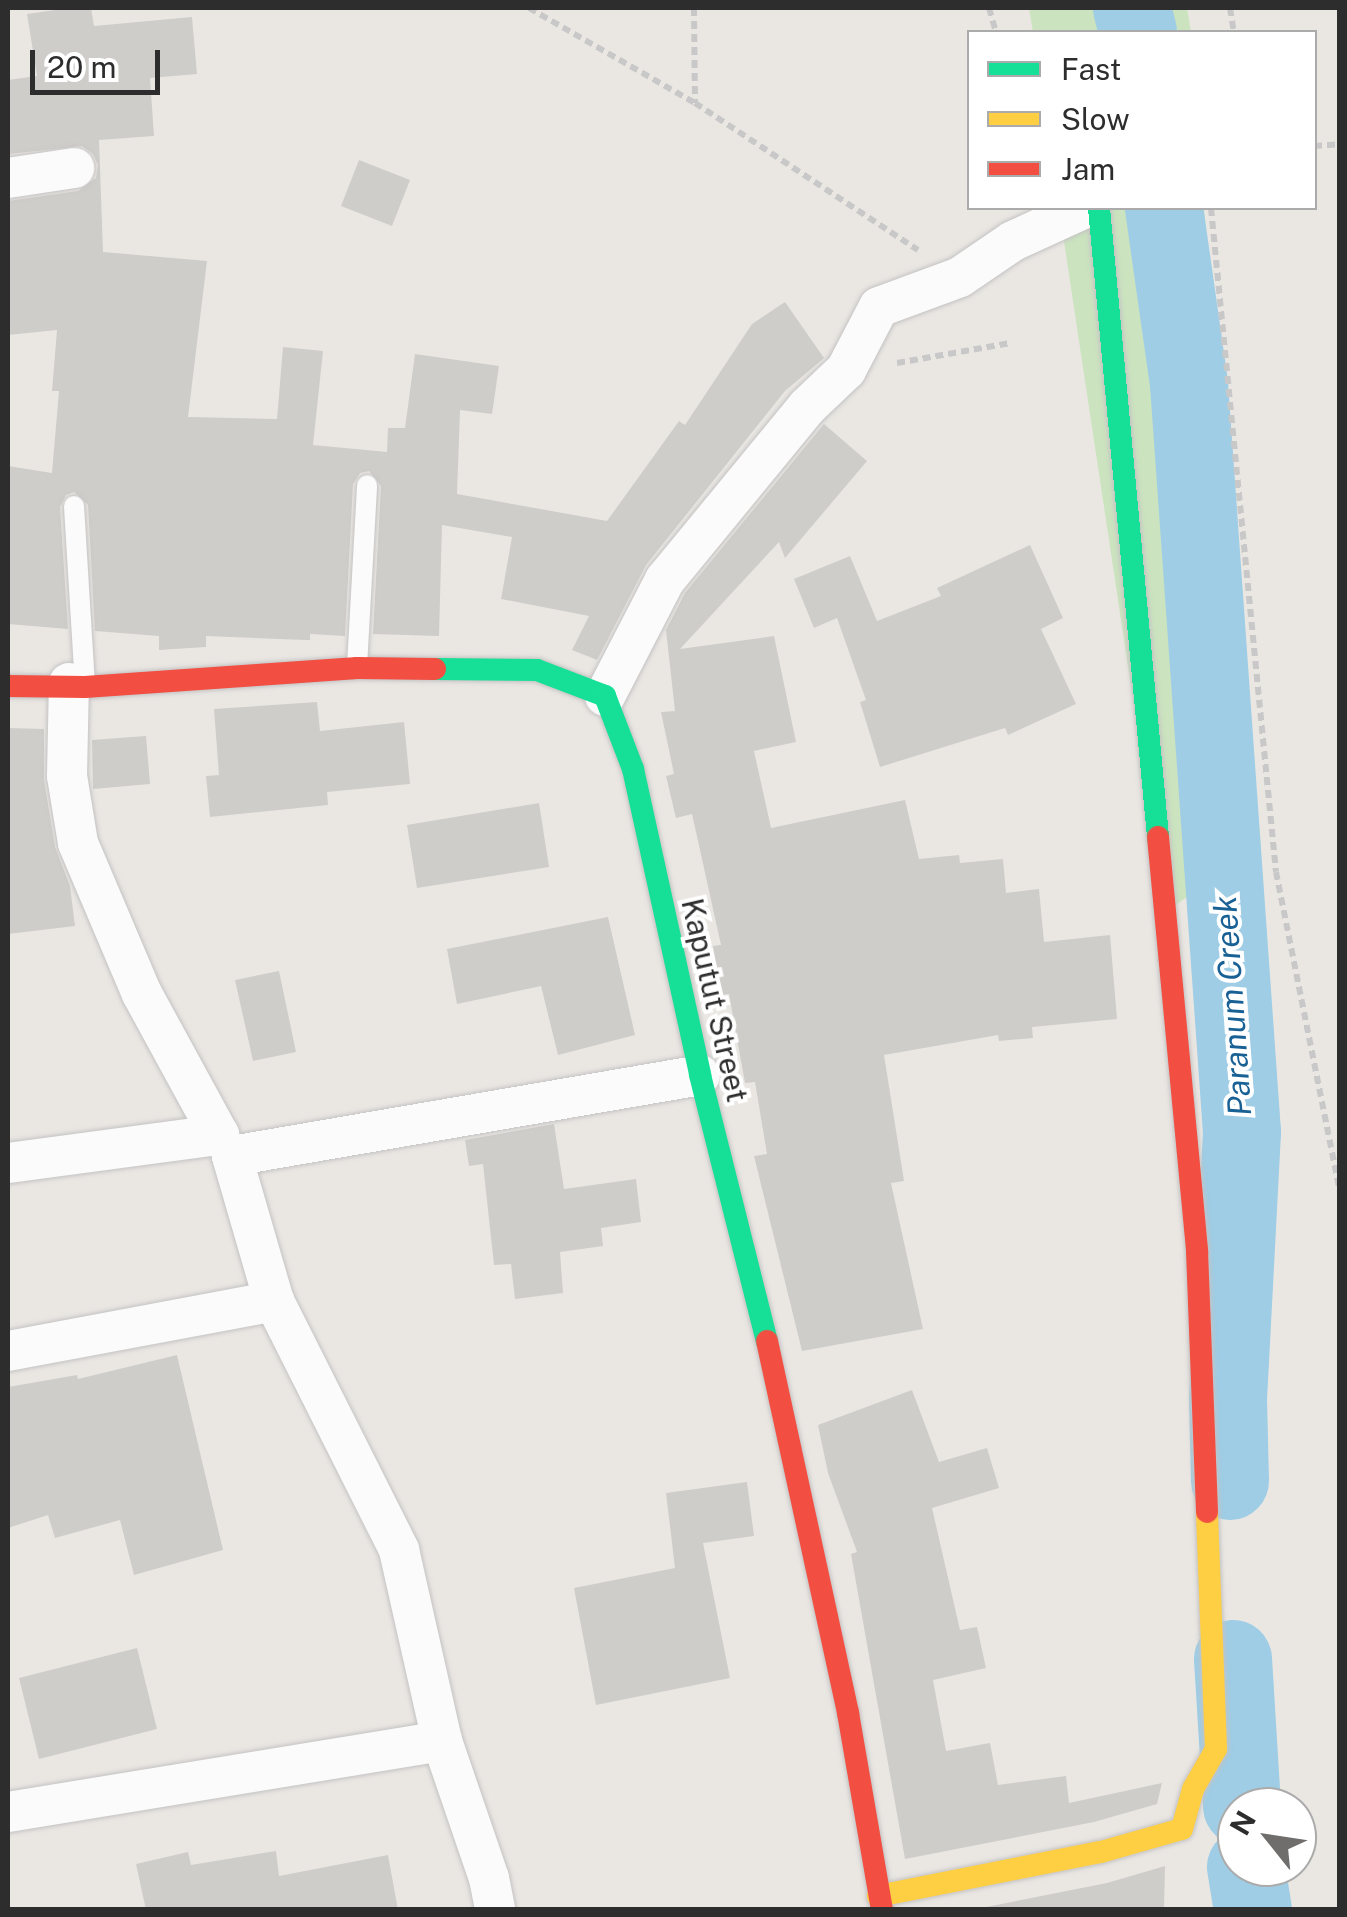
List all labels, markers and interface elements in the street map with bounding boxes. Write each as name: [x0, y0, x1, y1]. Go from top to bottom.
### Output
scale bar: [35, 30, 165, 92]
legend: [967, 30, 1317, 210]
text: 20 m: [47, 49, 116, 85]
text: Fast: [1061, 51, 1121, 87]
text: Slow: [1061, 101, 1130, 137]
text: Jam: [1061, 151, 1115, 187]
street label: Kaputut Street: [674, 895, 756, 1105]
water label: Paranum Creek: [1206, 895, 1260, 1117]
north arrow: [1217, 1787, 1317, 1887]
text: N: [1223, 1805, 1262, 1840]

